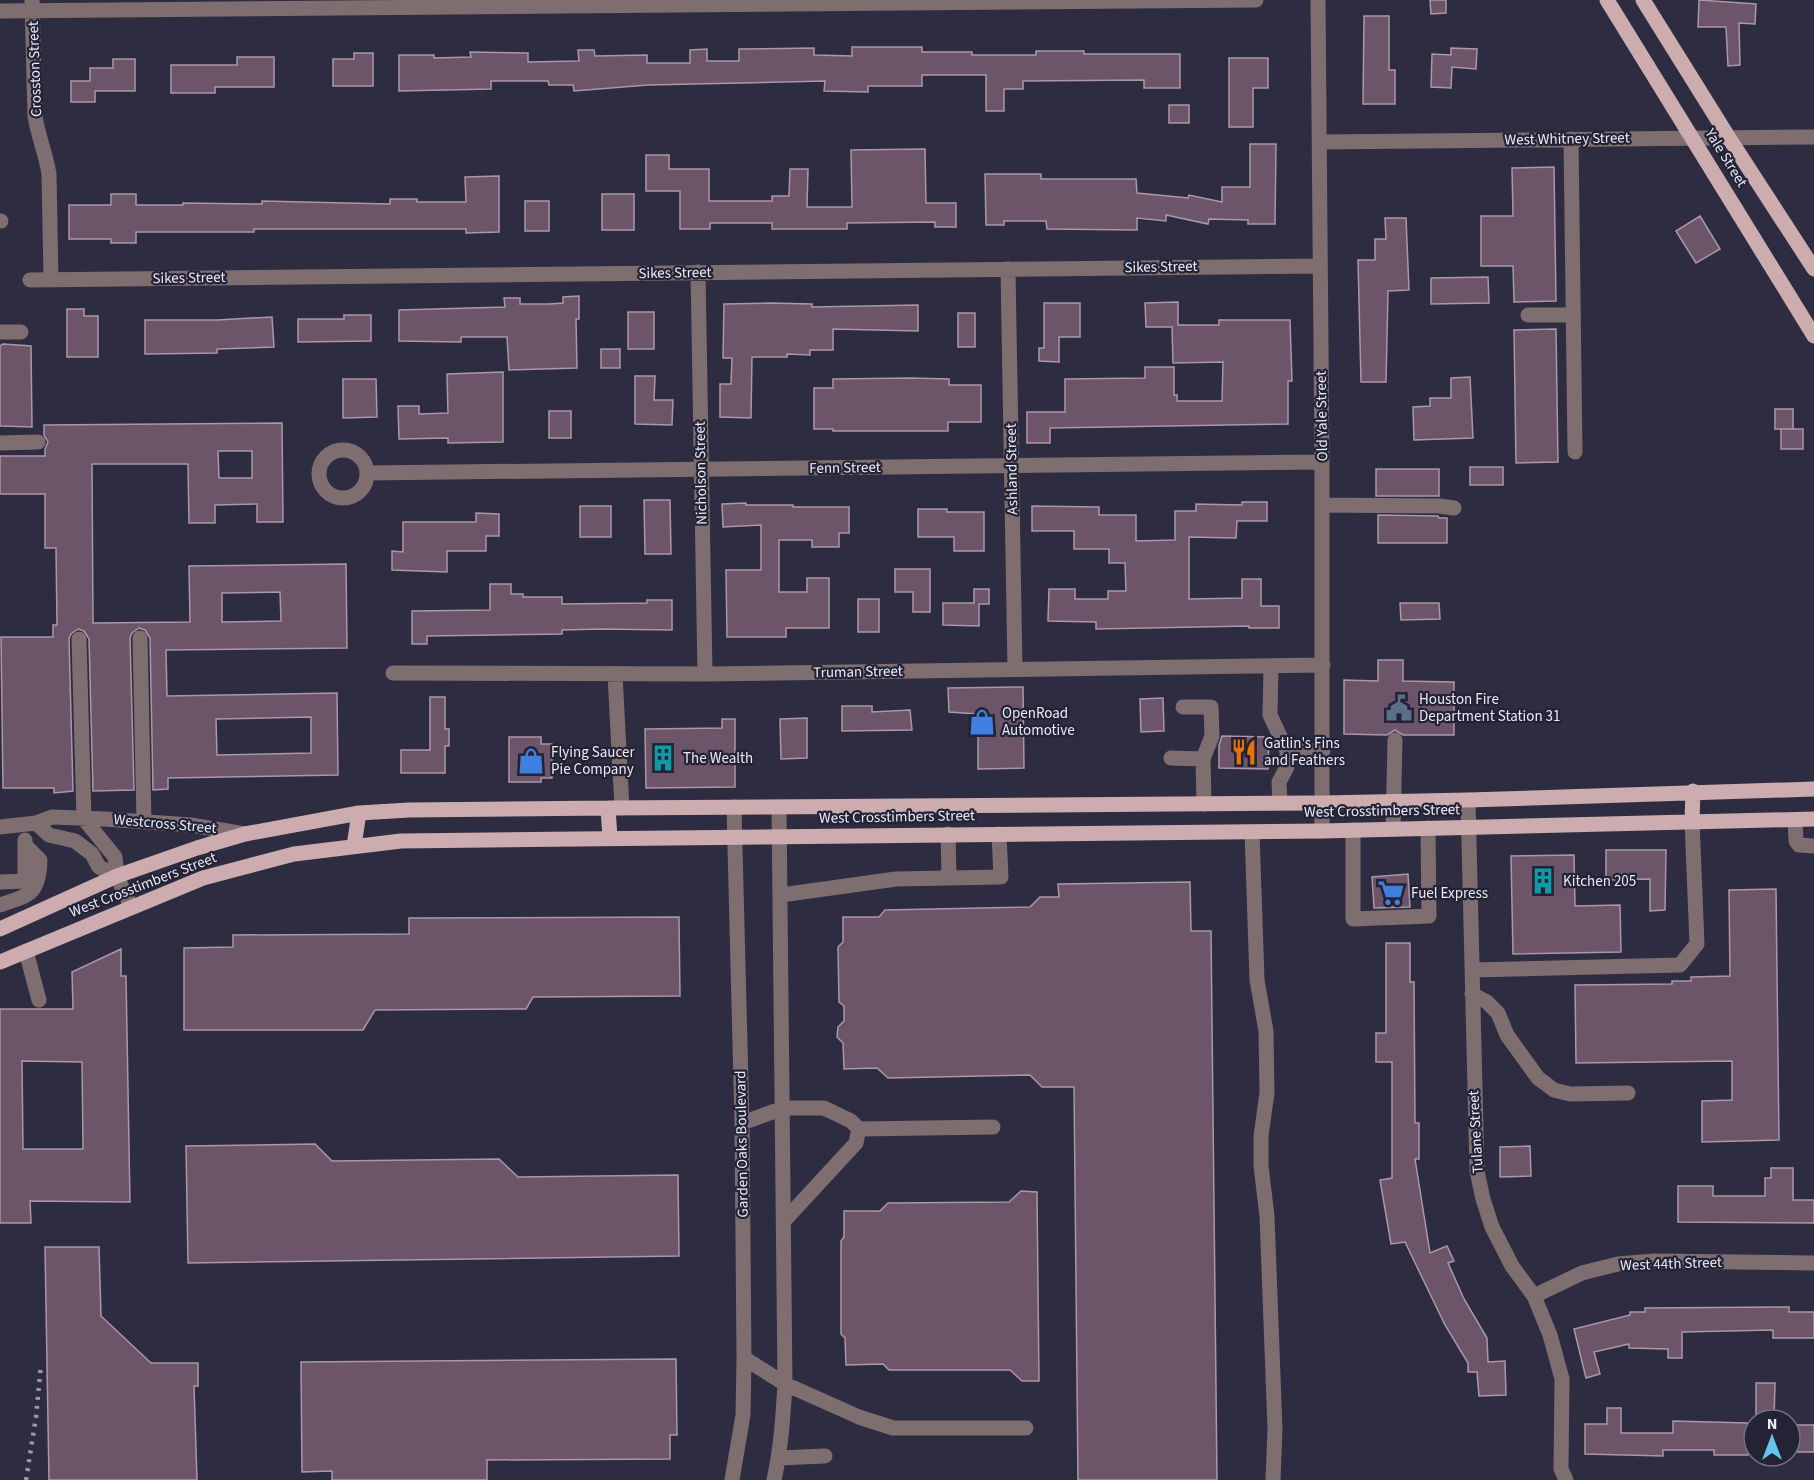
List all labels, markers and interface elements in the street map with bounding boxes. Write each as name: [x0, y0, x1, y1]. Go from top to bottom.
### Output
street label: Crosston Street: [23, 21, 47, 117]
street label: Yale Street: [1699, 124, 1752, 191]
street label: West Whitney Street: [1504, 127, 1630, 151]
street label: Sikes Street: [1124, 256, 1198, 278]
street label: Sikes Street: [638, 262, 712, 284]
street label: Sikes Street: [152, 267, 226, 289]
street label: Old Yale Street: [1311, 370, 1333, 462]
street label: Nicholson Street: [690, 421, 712, 525]
street label: Ashland Street: [1001, 423, 1023, 515]
street label: Fenn Street: [809, 457, 881, 479]
street label: Truman Street: [813, 661, 903, 683]
place label: Houston Fire Department Station 31: [1419, 689, 1561, 727]
public building icon: Houston Fire Department Station 31: [1384, 693, 1414, 723]
place label: OpenRoad Automotive: [1002, 703, 1075, 741]
shop icon: OpenRoad Automotive: [967, 707, 997, 737]
place label: Gatlin's Fins and Feathers: [1264, 733, 1345, 771]
restaurant icon: Gatlin's Fins and Feathers: [1229, 737, 1259, 767]
place label: Flying Saucer Pie Company: [551, 742, 635, 780]
building icon: The Wealth: [648, 743, 678, 773]
shop icon: Flying Saucer Pie Company: [516, 746, 546, 776]
place label: The Wealth: [683, 748, 753, 769]
street label: West Crosstimbers Street: [1304, 799, 1460, 823]
street label: West Crosstimbers Street: [819, 805, 975, 829]
street label: Westcross Street: [113, 809, 217, 839]
street label: West Crosstimbers Street: [66, 847, 220, 923]
building icon: Kitchen 205: [1528, 866, 1558, 896]
place label: Kitchen 205: [1563, 871, 1636, 892]
supermarket icon: Fuel Express: [1376, 878, 1406, 908]
place label: Fuel Express: [1411, 883, 1488, 904]
street label: Garden Oaks Boulevard: [730, 1070, 754, 1218]
street label: Tulane Street: [1463, 1090, 1489, 1174]
street label: West 44th Street: [1620, 1252, 1722, 1276]
north arrow: [1742, 1408, 1802, 1468]
text: N: [1767, 1413, 1777, 1435]

